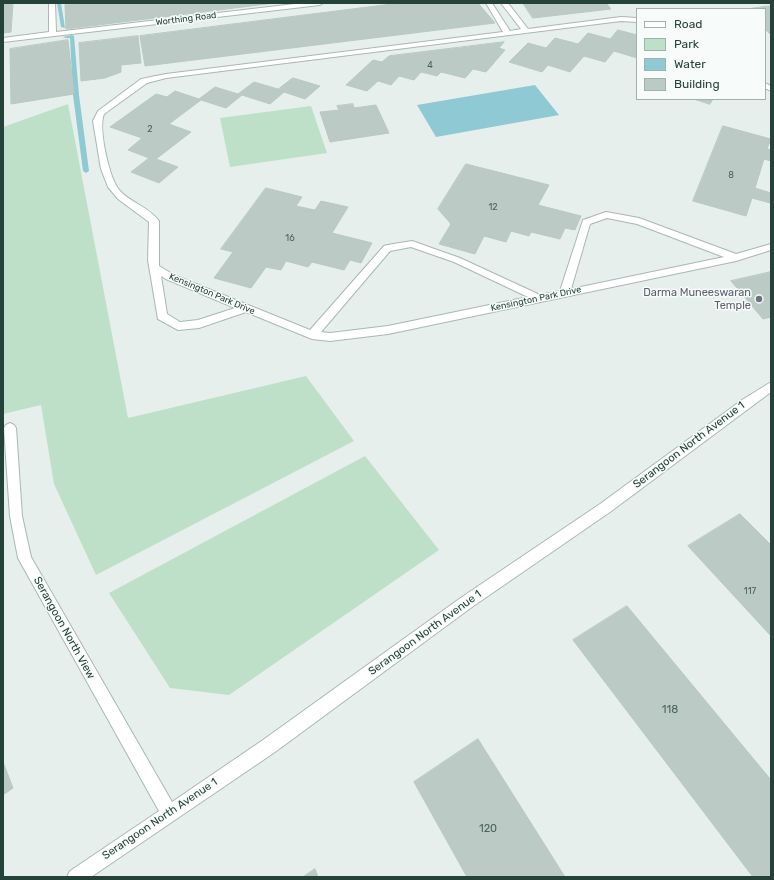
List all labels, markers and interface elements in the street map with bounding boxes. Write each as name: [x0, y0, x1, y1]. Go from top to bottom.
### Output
legend: [636, 8, 766, 100]
street label: Worthing Road: [155, 10, 217, 28]
text: Road: [674, 17, 702, 31]
text: Park: [674, 37, 699, 51]
text: Water: [674, 57, 706, 71]
house number: 4: [427, 60, 433, 70]
text: Building: [674, 77, 720, 91]
house number: 2: [147, 124, 153, 134]
house number: 8: [728, 170, 734, 180]
house number: 12: [488, 202, 498, 212]
house number: 16: [285, 233, 295, 243]
street label: Kensington Park Drive: [167, 271, 257, 317]
street label: Kensington Park Drive: [490, 284, 582, 314]
place label: Darma Muneeswaran Temple: [643, 286, 751, 312]
marker: Darma Muneeswaran Temple: [754, 294, 764, 304]
street label: Serangoon North Avenue 1: [631, 399, 747, 491]
street label: Serangoon North View: [30, 575, 98, 681]
house number: 117: [744, 586, 756, 596]
street label: Serangoon North Avenue 1: [366, 588, 484, 678]
house number: 118: [662, 703, 678, 717]
street label: Serangoon North Avenue 1: [100, 775, 220, 863]
house number: 120: [479, 822, 497, 836]

